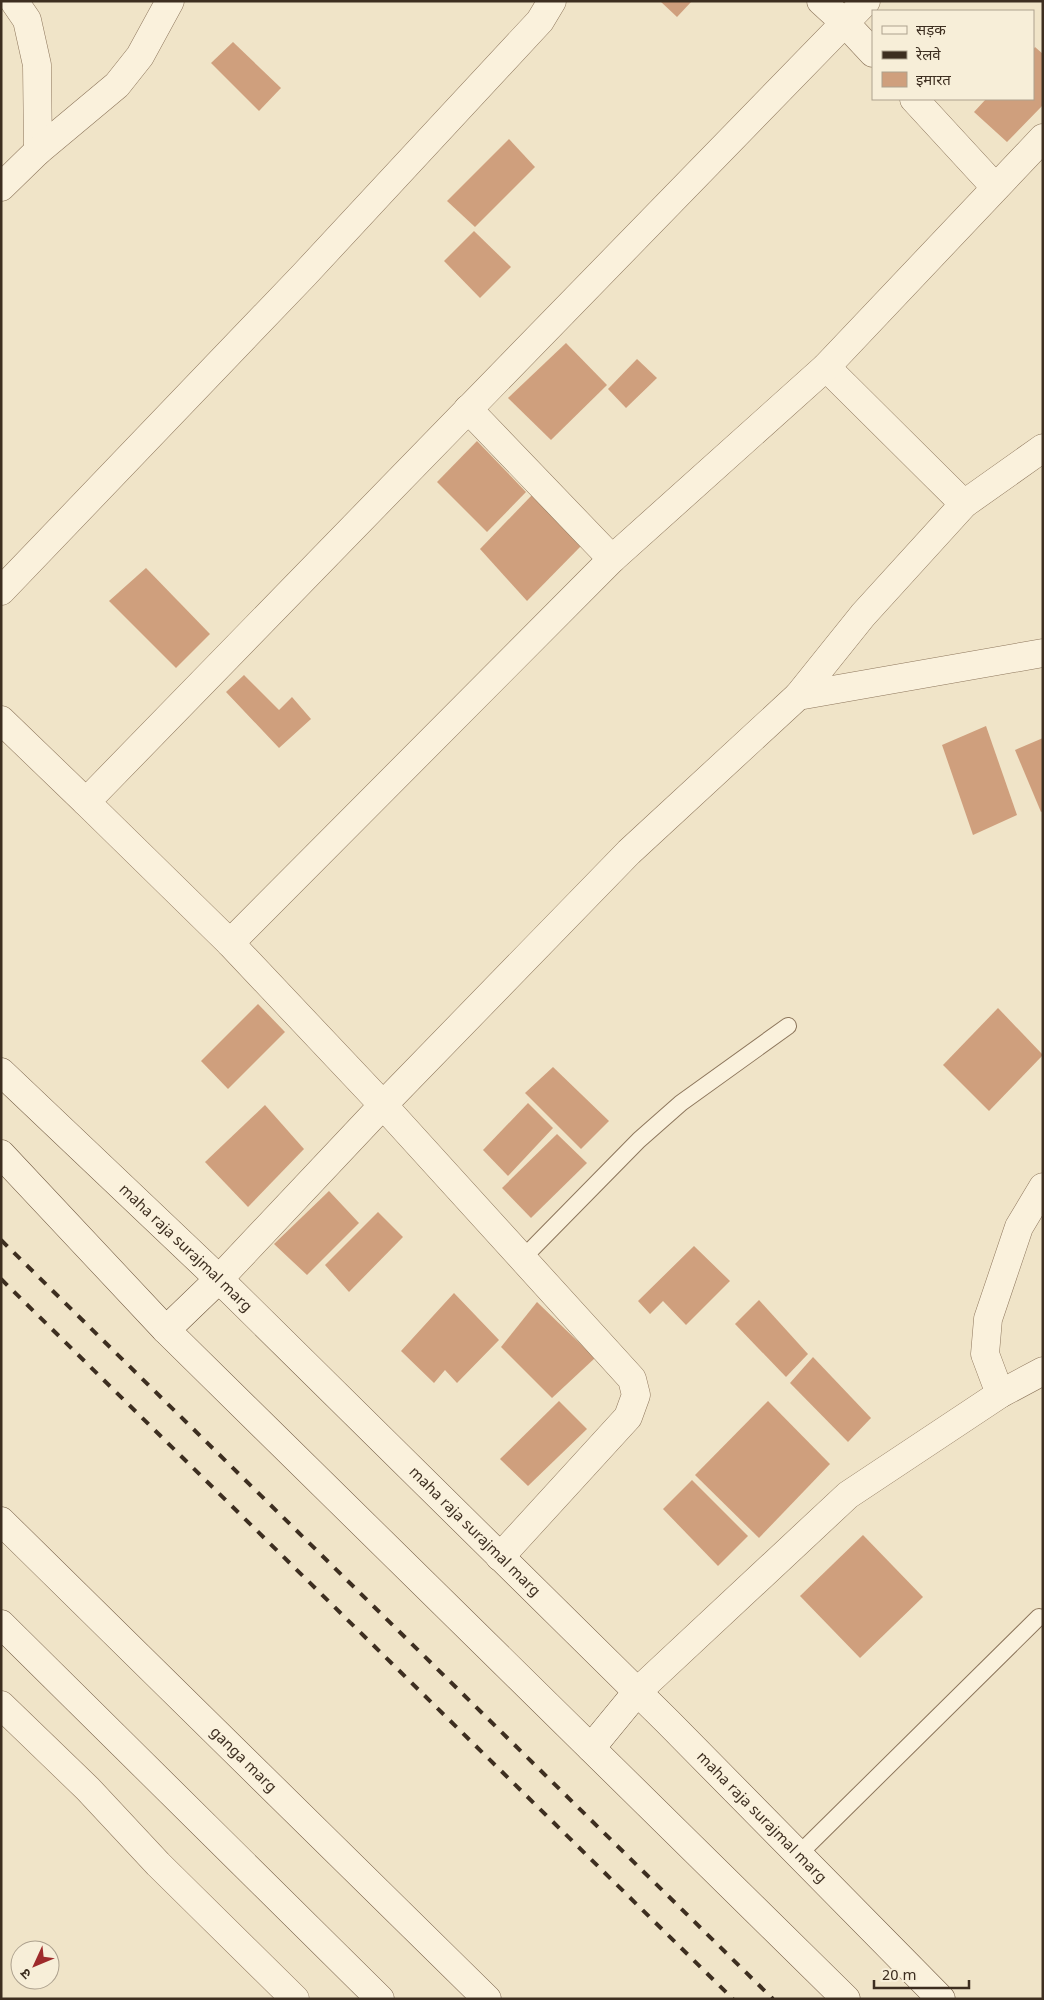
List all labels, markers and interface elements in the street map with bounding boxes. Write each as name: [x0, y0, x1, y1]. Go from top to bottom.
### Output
legend: [872, 10, 1034, 100]
text: सड़क: [916, 22, 946, 41]
text: रेलवे: [915, 46, 941, 66]
text: इमारत: [916, 72, 951, 91]
street label: maha raja surajmal marg: [114, 1181, 255, 1317]
street label: maha raja surajmal marg: [404, 1463, 544, 1601]
street label: ganga marg: [205, 1723, 280, 1797]
street label: maha raja surajmal marg: [692, 1748, 830, 1888]
north arrow: [10, 1940, 60, 1990]
scale bar: [874, 1958, 969, 1990]
text: उ: [16, 1963, 36, 1983]
text: 20 m: [882, 1967, 916, 1986]

